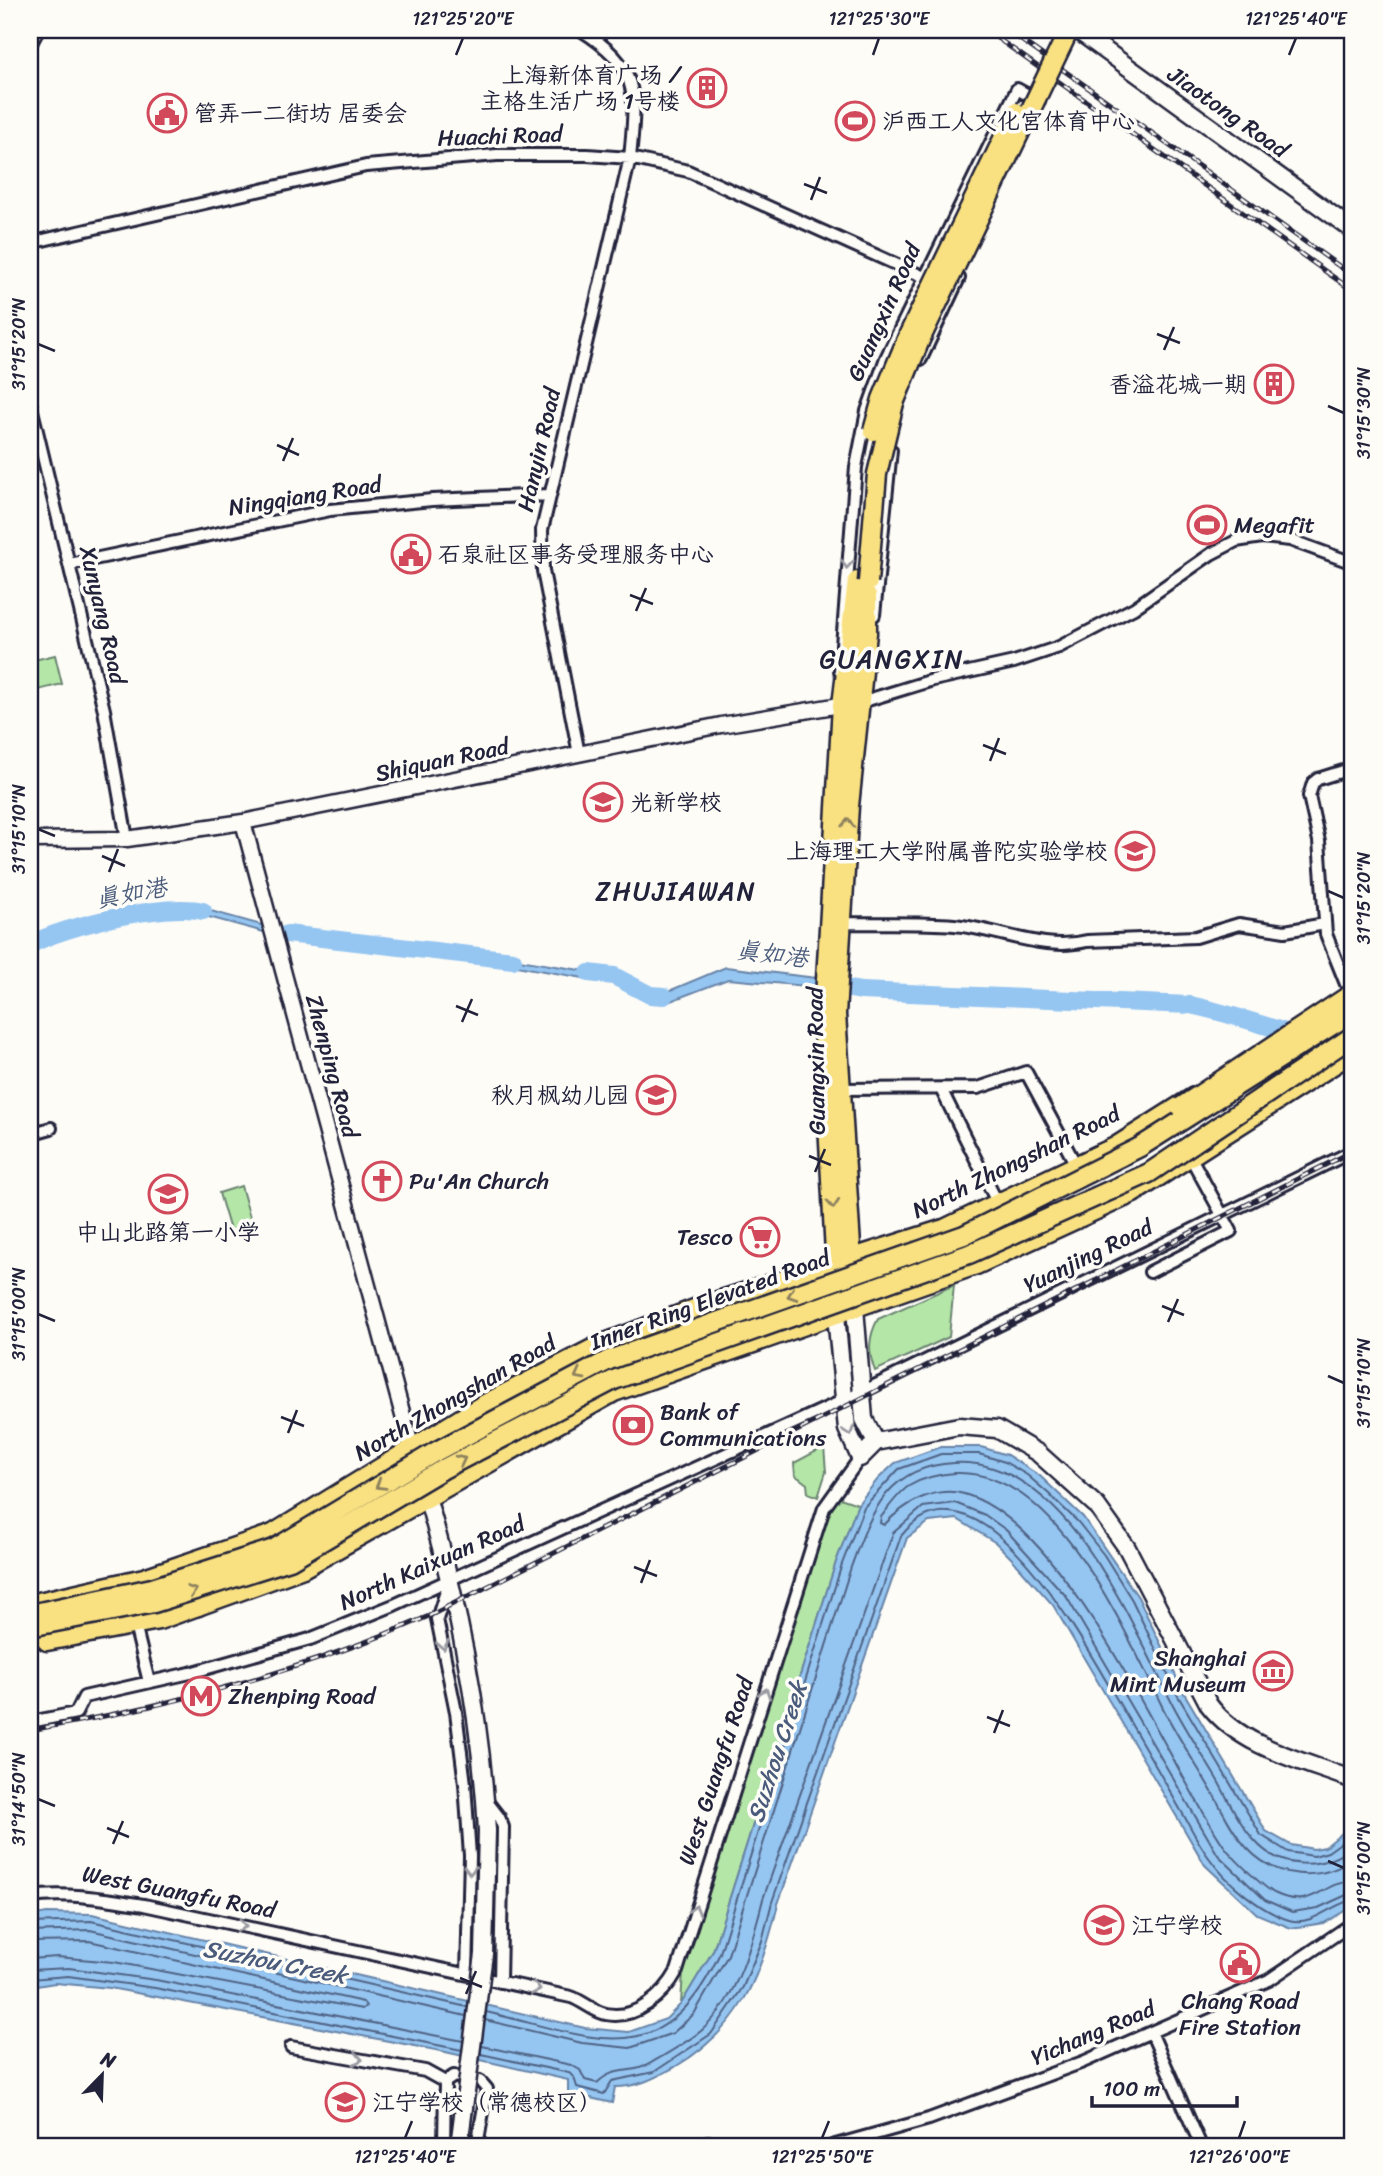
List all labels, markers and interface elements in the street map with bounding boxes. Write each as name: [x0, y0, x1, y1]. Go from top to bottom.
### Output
text: 121°25'20"E: [413, 3, 514, 35]
text: 121°25'30"E: [829, 3, 930, 35]
text: 121°25'40"E: [1245, 3, 1348, 35]
street label: Jiaotong Road: [1158, 54, 1299, 170]
place label: 上海新体育广场 / 主格生活广场 1号楼: [480, 55, 683, 122]
building icon: 上海新体育广场 / 主格生活广场 1号楼: [686, 67, 728, 109]
public building icon: 管弄一二街坊 居委会: [146, 92, 188, 134]
place label: 管弄一二街坊 居委会: [194, 93, 407, 134]
sports icon: 沪西工人文化宫体育中心: [834, 100, 876, 142]
place label: 沪西工人文化宫体育中心: [882, 101, 1135, 142]
street label: Huachi Road: [437, 113, 565, 159]
street label: Guangxin Road: [835, 234, 934, 388]
text: 31°15'20"N: [3, 297, 35, 390]
building icon: 香溢花城一期: [1253, 363, 1295, 405]
place label: 香溢花城一期: [1109, 364, 1247, 405]
text: 31°15'30"N: [1348, 367, 1380, 459]
street label: Hanyin Road: [505, 382, 574, 516]
street label: Ningqiang Road: [225, 463, 386, 528]
sports icon: Megafit: [1186, 504, 1228, 546]
place label: Megafit: [1234, 505, 1315, 546]
public building icon: 石泉社区事务受理服务中心: [390, 533, 432, 575]
place label: 石泉社区事务受理服务中心: [438, 534, 714, 575]
street label: Xunyang Road: [67, 541, 139, 690]
one-way arrow: [840, 558, 855, 569]
district label: GUANGXIN: [820, 636, 964, 682]
street label: Shiquan Road: [371, 725, 514, 794]
school or university icon: 光新学校: [582, 781, 624, 823]
place label: 光新学校: [630, 782, 722, 823]
text: 31°15'10"N: [3, 784, 35, 874]
one-way arrow: [840, 817, 855, 828]
school or university icon: 上海理工大学附属普陀实验学校: [1114, 830, 1156, 872]
place label: 上海理工大学附属普陀实验学校: [786, 831, 1108, 872]
text: 31°15'20"N: [1348, 851, 1380, 944]
water label: 真如港: [92, 866, 172, 920]
district label: ZHUJIAWAN: [595, 868, 757, 914]
water label: 真如港: [734, 929, 812, 979]
street label: Guangxin Road: [794, 985, 838, 1135]
street label: Zhenping Road: [293, 989, 371, 1144]
school or university icon: 秋月枫幼儿园: [635, 1074, 677, 1116]
place label: 秋月枫幼儿园: [491, 1075, 629, 1116]
street label: North Zhongshan Road: [905, 1093, 1129, 1230]
church icon: Pu'An Church: [361, 1160, 403, 1202]
place label: Pu'An Church: [409, 1161, 549, 1202]
school or university icon: 中山北路第一小学: [147, 1173, 189, 1215]
one-way arrow: [825, 1199, 840, 1210]
street label: Yuanjing Road: [1016, 1206, 1161, 1305]
place label: 中山北路第一小学: [76, 1212, 260, 1253]
supermarket icon: Tesco: [739, 1216, 781, 1258]
place label: Tesco: [677, 1217, 733, 1258]
street label: Inner Ring Elevated Road: [583, 1237, 838, 1363]
text: 31°15'00"N: [3, 1267, 35, 1361]
one-way arrow: [786, 1287, 798, 1301]
street label: North Zhongshan Road: [346, 1322, 566, 1473]
text: 31°15'10"N: [1348, 1338, 1380, 1428]
one-way arrow: [574, 1367, 586, 1381]
place label: Bank of Communications: [660, 1392, 827, 1459]
bank icon: Bank of Communications: [612, 1404, 654, 1446]
one-way arrow: [841, 1424, 856, 1436]
one-way arrow: [454, 1455, 466, 1468]
one-way arrow: [374, 1477, 387, 1490]
street label: North Kaixuan Road: [332, 1503, 533, 1622]
one-way arrow: [185, 1585, 197, 1599]
place label: Shanghai Mint Museum: [1110, 1638, 1247, 1705]
one-way arrow: [435, 1639, 449, 1651]
museum icon: Shanghai Mint Museum: [1252, 1650, 1294, 1692]
street label: West Guangfu Road: [666, 1670, 766, 1871]
water label: Suzhou Creek: [735, 1673, 820, 1828]
metro station icon: Zhenping Road: [180, 1675, 222, 1717]
place label: Zhenping Road: [228, 1676, 377, 1717]
one-way arrow: [756, 1687, 771, 1699]
text: 31°14'50"N: [3, 1752, 35, 1846]
text: 31°15'00"N: [1348, 1821, 1380, 1915]
street label: West Guangfu Road: [79, 1853, 281, 1931]
one-way arrow: [462, 1865, 478, 1876]
one-way arrow: [686, 1904, 701, 1916]
school or university icon: 江宁学校: [1083, 1904, 1125, 1946]
place label: 江宁学校: [1131, 1905, 1223, 1946]
one-way arrow: [236, 1918, 248, 1933]
water label: Suzhou Creek: [200, 1928, 354, 1997]
public building icon: Chang Road Fire Station: [1219, 1942, 1261, 1984]
one-way arrow: [530, 1981, 542, 1996]
place label: Chang Road Fire Station: [1179, 1981, 1301, 2048]
street label: Yichang Road: [1024, 1988, 1163, 2078]
north arrow: [66, 2039, 136, 2110]
text: N: [95, 2042, 122, 2078]
one-way arrow: [352, 2051, 364, 2066]
scale bar: [1092, 2064, 1238, 2108]
text: 100 m: [1103, 2070, 1160, 2108]
school or university icon: 江宁学校（常德校区）: [324, 2081, 366, 2123]
place label: 江宁学校（常德校区）: [372, 2082, 602, 2123]
text: 121°25'40"E: [354, 2141, 457, 2173]
text: 121°25'50"E: [771, 2141, 874, 2173]
text: 121°26'00"E: [1188, 2141, 1291, 2173]

